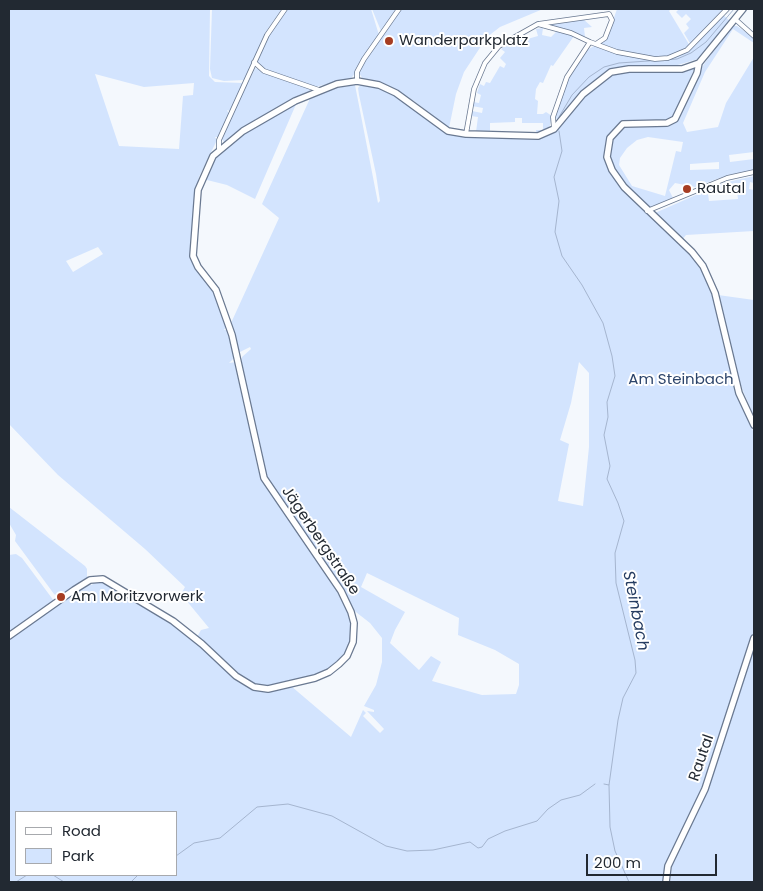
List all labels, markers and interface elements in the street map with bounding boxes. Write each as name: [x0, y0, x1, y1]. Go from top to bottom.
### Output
place label: Wanderparkplatz: [399, 32, 528, 50]
marker: Wanderparkplatz: [383, 35, 395, 47]
place label: Rautal: [697, 180, 745, 198]
marker: Rautal: [681, 183, 693, 195]
park label: Am Steinbach: [628, 371, 734, 389]
street label: Jägerbergstraße: [277, 483, 363, 599]
water label: Steinbach: [618, 570, 652, 652]
place label: Am Moritzvorwerk: [71, 588, 203, 606]
marker: Am Moritzvorwerk: [55, 591, 67, 603]
street label: Rautal: [686, 732, 718, 784]
legend: [15, 811, 178, 876]
text: Road: [62, 820, 101, 841]
scale bar: [588, 844, 719, 876]
text: Park: [62, 845, 94, 866]
text: 200 m: [594, 852, 641, 873]

